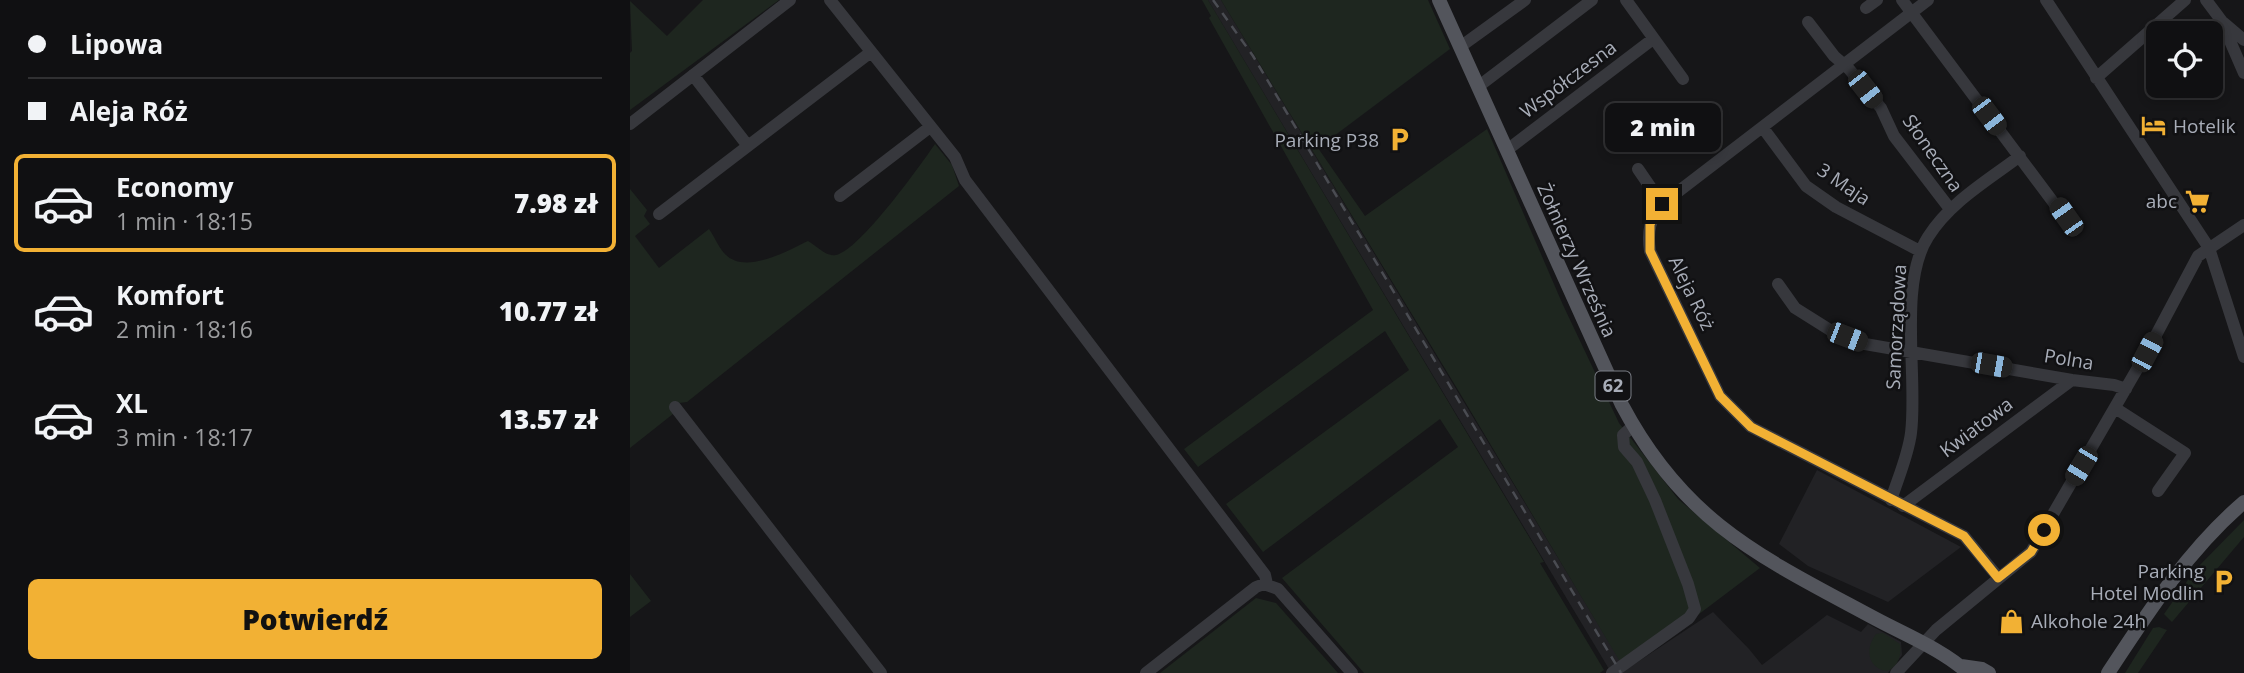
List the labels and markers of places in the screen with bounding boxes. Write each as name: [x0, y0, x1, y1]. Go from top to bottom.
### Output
hotel icon: Hotelik: [2139, 112, 2167, 140]
place label: Hotelik: [2173, 113, 2235, 139]
parking icon: Parking P38: [1385, 126, 1413, 154]
place label: Parking P38: [1274, 127, 1379, 153]
supermarket icon: abc: [2183, 187, 2211, 215]
place label: abc: [2146, 188, 2177, 214]
place label: Parking Hotel Modlin: [2090, 558, 2204, 606]
parking icon: Parking Hotel Modlin: [2210, 568, 2238, 596]
shop icon: Alkohole 24h: [1997, 607, 2025, 635]
place label: Alkohole 24h: [2031, 608, 2146, 634]

